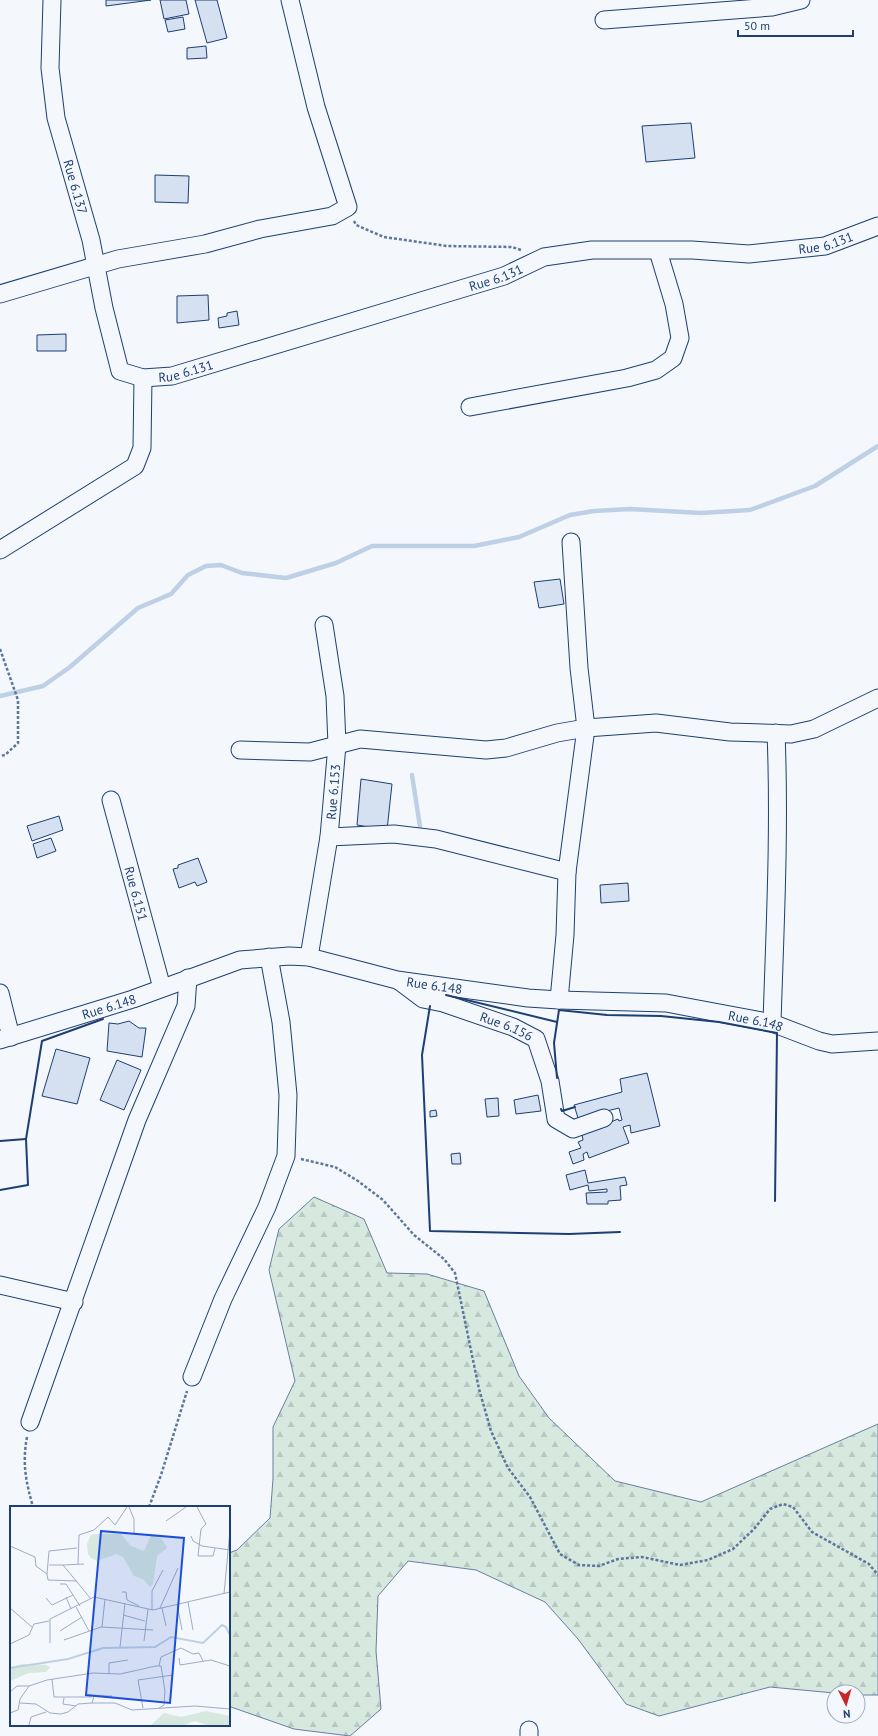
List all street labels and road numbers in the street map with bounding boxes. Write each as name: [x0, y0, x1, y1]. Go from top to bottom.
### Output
street label: Rue 6.137: [59, 158, 91, 216]
street label: Rue 6.131: [798, 228, 856, 258]
street label: Rue 6.131: [467, 260, 526, 295]
street label: Rue 6.131: [158, 356, 215, 386]
street label: Rue 6.153: [323, 763, 344, 820]
street label: Rue 6.151: [120, 865, 151, 923]
street label: Rue 6.148: [406, 973, 463, 998]
street label: Rue 6.148: [80, 991, 138, 1023]
street label: Rue 6.148: [727, 1007, 786, 1036]
street label: Rue 6.156: [478, 1008, 536, 1045]

